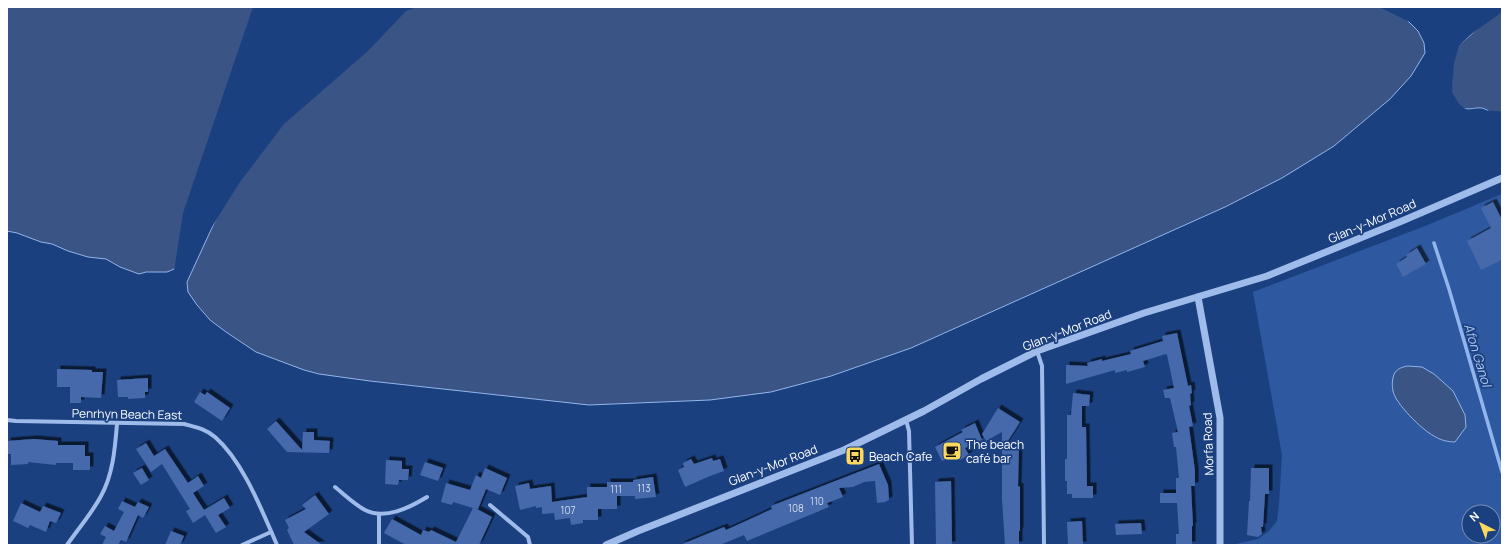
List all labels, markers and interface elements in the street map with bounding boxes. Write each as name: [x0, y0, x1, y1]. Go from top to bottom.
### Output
street label: Glan-y-Mor Road: [1325, 195, 1419, 247]
street label: Glan-y-Mor Road: [1020, 305, 1114, 355]
water label: Afon Ganol: [1460, 321, 1497, 391]
street label: Penrhyn Beach East: [72, 405, 182, 423]
street label: Morfa Road: [1198, 412, 1218, 476]
place label: The beach café bar: [966, 436, 1024, 467]
street label: Glan-y-Mor Road: [726, 440, 820, 490]
cafe icon: The beach café bar: [941, 440, 963, 462]
bus stop icon: Beach Cafe: [844, 445, 866, 467]
place label: Beach Cafe: [869, 448, 932, 465]
house number: 113: [637, 481, 651, 495]
house number: 111: [610, 482, 622, 496]
house number: 110: [810, 494, 824, 508]
house number: 108: [788, 501, 804, 515]
house number: 107: [560, 503, 576, 517]
north arrow: [1461, 504, 1501, 544]
text: N: [1466, 508, 1482, 524]

